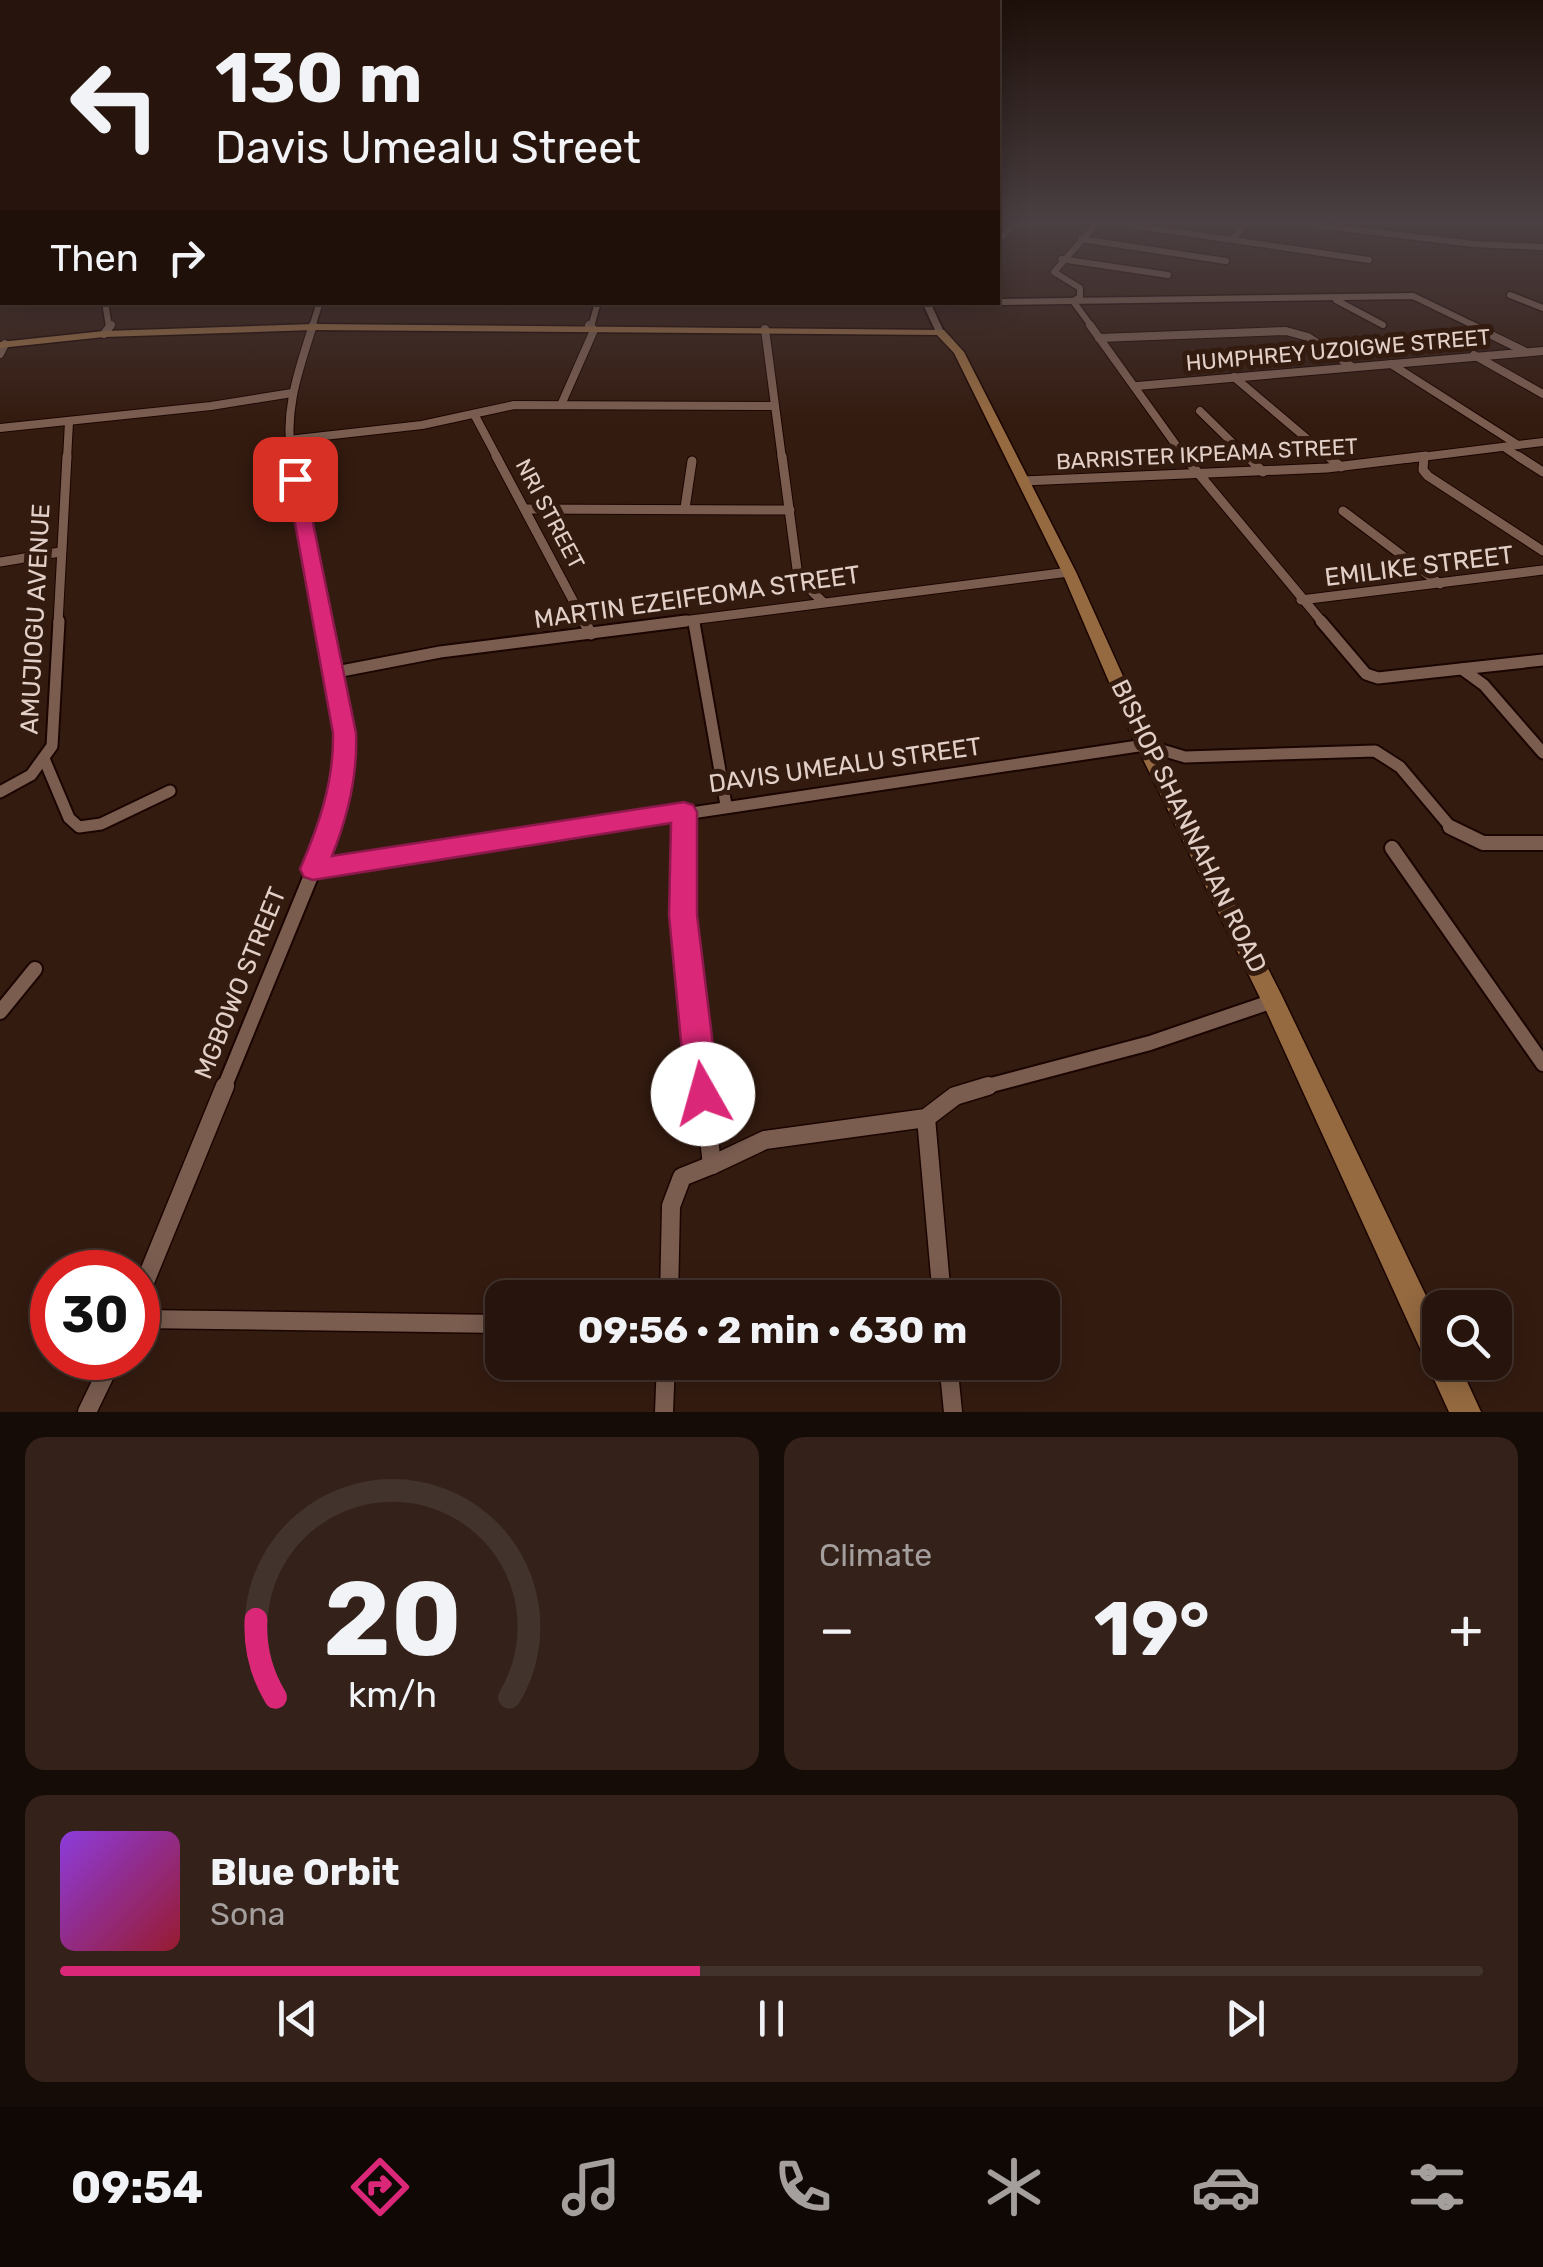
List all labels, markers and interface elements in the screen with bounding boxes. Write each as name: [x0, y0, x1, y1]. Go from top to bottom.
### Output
text: 130 m: [215, 37, 423, 120]
icon: left: [50, 40, 180, 170]
text: Davis Umealu Street: [215, 121, 641, 174]
icon: right: [159, 230, 214, 285]
text: Then: [50, 235, 139, 281]
street label: HUMPHREY UZOIGWE STREET: [1185, 323, 1492, 377]
street label: BARRISTER IKPEAMA STREET: [1056, 433, 1359, 475]
pin: [253, 437, 338, 522]
icon: arrive: [268, 452, 323, 507]
street label: NRI STREET: [510, 454, 590, 574]
street label: AMUJIOGU AVENUE: [14, 503, 56, 735]
street label: EMILIKE STREET: [1323, 540, 1515, 592]
street label: MARTIN EZEIFEOMA STREET: [532, 560, 862, 634]
street label: BISHOP SHANNAHAN ROAD: [1105, 675, 1273, 977]
street label: DAVIS UMEALU STREET: [707, 732, 983, 798]
street label: MGBOWO STREET: [188, 883, 292, 1083]
position arrow: [651, 1042, 755, 1146]
speed limit sign: 30: [30, 1250, 160, 1380]
map controls: [1422, 1290, 1512, 1380]
button: search: [1422, 1290, 1512, 1380]
text: 09:56 · 2 min · 630 m: [578, 1307, 967, 1353]
text: Climate: [819, 1536, 932, 1574]
text: 20: [323, 1558, 461, 1681]
text: 19°: [1094, 1585, 1210, 1674]
text: −: [819, 1597, 855, 1662]
text: +: [1449, 1597, 1483, 1662]
text: km/h: [347, 1674, 437, 1716]
text: Blue Orbit: [210, 1849, 400, 1895]
text: Sona: [210, 1895, 285, 1933]
icon: previous: [270, 1991, 325, 2046]
icon: pause: [744, 1991, 799, 2046]
icon: next: [1218, 1991, 1273, 2046]
icon: directions: [345, 2152, 415, 2222]
icon: music: [556, 2152, 626, 2222]
icon: phone: [768, 2152, 838, 2222]
icon: climate: [979, 2152, 1049, 2222]
icon: car: [1191, 2152, 1261, 2222]
icon: filters: [1402, 2152, 1472, 2222]
text: 09:54: [71, 2161, 203, 2214]

